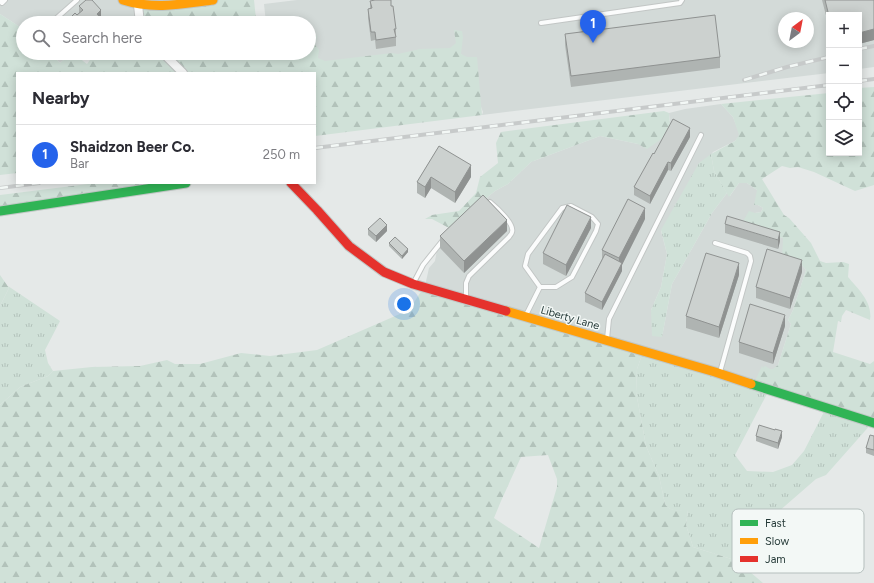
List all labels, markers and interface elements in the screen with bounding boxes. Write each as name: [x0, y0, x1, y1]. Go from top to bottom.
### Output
pin: 1: [580, 10, 606, 43]
north arrow: [778, 12, 814, 48]
map controls: [826, 12, 862, 156]
button: +: [826, 12, 862, 48]
search box: [16, 16, 316, 60]
icon: search: [30, 27, 52, 49]
text: Search here: [62, 29, 142, 47]
button: −: [826, 48, 862, 84]
button: locate: [826, 84, 862, 120]
text: Nearby: [32, 88, 90, 108]
button: layers: [826, 120, 862, 156]
text: Shaidzon Beer Co.: [70, 138, 195, 156]
text: 1: [42, 147, 48, 162]
text: 250 m: [263, 147, 300, 162]
text: Bar: [70, 156, 89, 171]
your location: [394, 294, 414, 314]
street label: Liberty Lane: [539, 303, 601, 333]
legend: [732, 509, 864, 573]
text: Fast: [765, 517, 786, 530]
text: Slow: [765, 535, 789, 548]
text: Jam: [765, 553, 786, 566]

